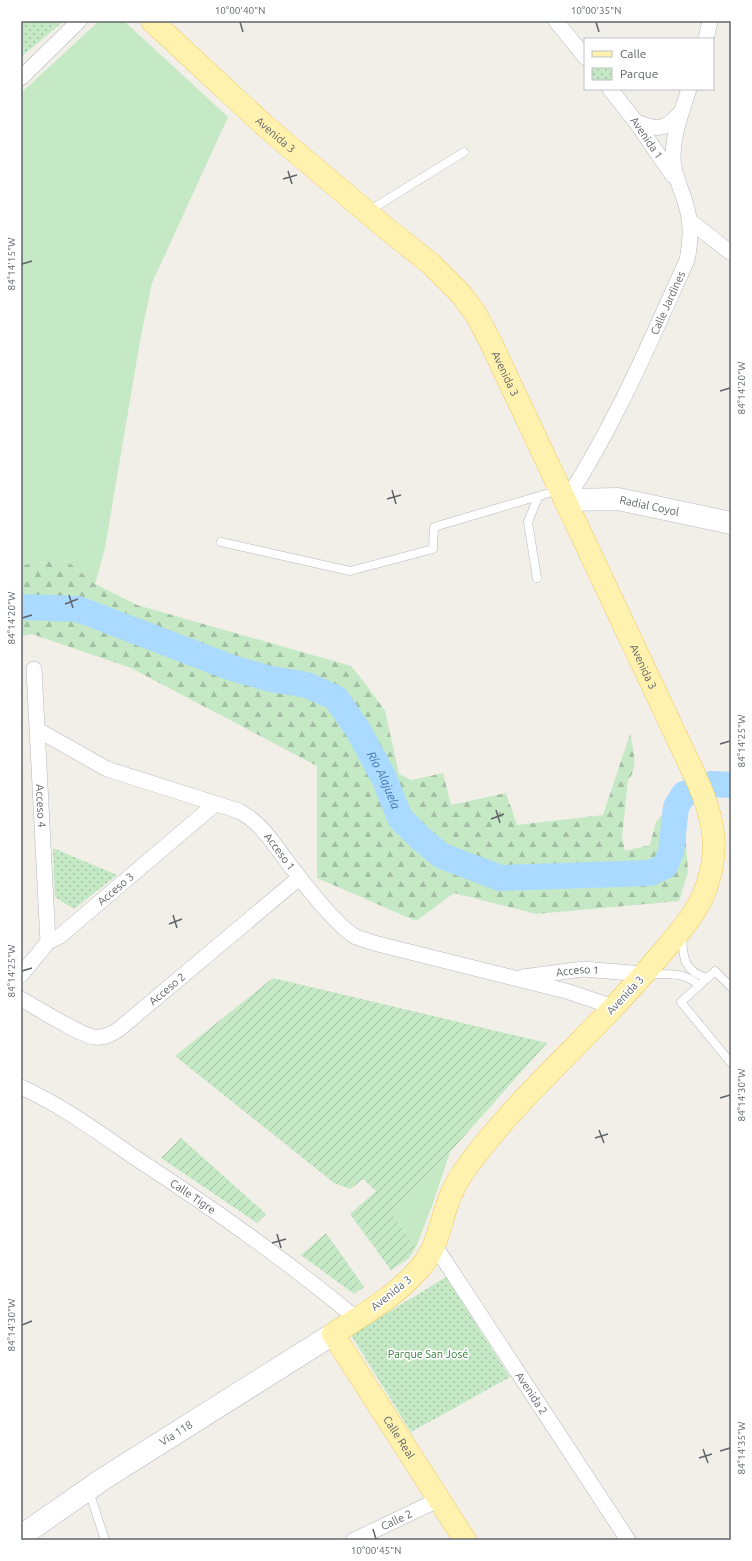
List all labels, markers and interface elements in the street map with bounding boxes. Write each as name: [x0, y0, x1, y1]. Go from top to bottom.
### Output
text: 10°00'40"N: [215, 5, 265, 16]
text: 10°00'35"N: [571, 5, 621, 16]
legend: [584, 38, 714, 90]
text: Calle: [620, 47, 646, 60]
text: Parque: [620, 67, 658, 80]
street label: Avenida 1: [628, 114, 665, 161]
street label: Avenida 3: [253, 115, 298, 155]
text: 84°14'15"W: [6, 238, 17, 290]
street label: Calle Jardines: [648, 269, 687, 337]
street label: Avenida 3: [490, 349, 521, 398]
text: 84°14'20"W: [736, 362, 747, 414]
street label: Radial Coyol: [618, 493, 680, 518]
text: 84°14'20"W: [6, 592, 17, 644]
street label: Avenida 3: [628, 642, 659, 691]
text: 84°14'25"W: [736, 715, 747, 767]
water label: Río Alajuela: [365, 749, 403, 811]
street label: Acceso 4: [34, 784, 48, 828]
street label: Acceso 1: [262, 831, 297, 873]
street label: Acceso 3: [95, 870, 136, 907]
text: 84°14'25"W: [6, 945, 17, 997]
street label: Acceso 1: [555, 963, 600, 979]
street label: Acceso 2: [147, 970, 188, 1007]
street label: Avenida 3: [604, 973, 646, 1017]
text: 84°14'30"W: [736, 1069, 747, 1121]
street label: Calle Tigre: [168, 1177, 218, 1216]
street label: Avenida 3: [368, 1273, 414, 1313]
text: 84°14'30"W: [6, 1299, 17, 1351]
park label: Parque San José: [388, 1348, 468, 1360]
street label: Avenida 2: [513, 1370, 550, 1417]
street label: Calle Real: [381, 1414, 417, 1461]
street label: Vía 118: [157, 1418, 195, 1448]
text: 84°14'35"W: [736, 1422, 747, 1474]
street label: Calle 2: [379, 1507, 414, 1532]
text: 10°00'45"N: [351, 1545, 401, 1556]

